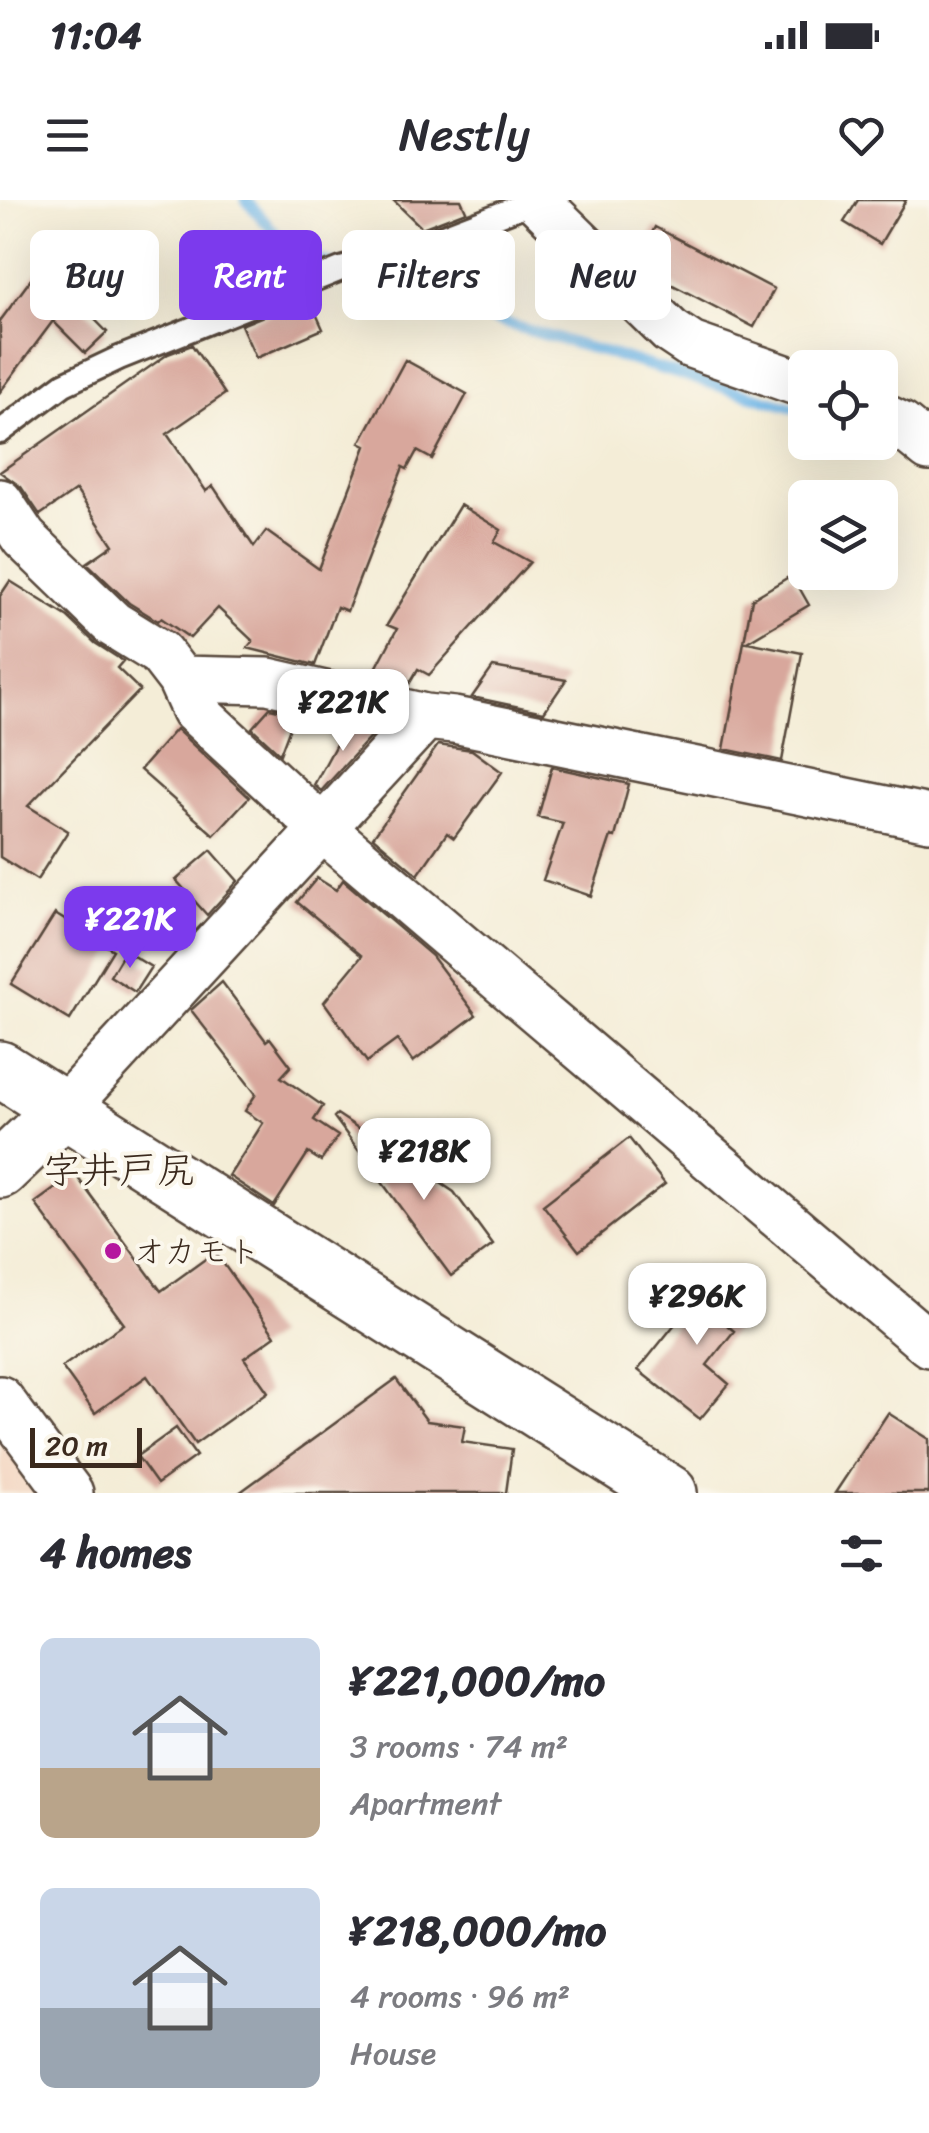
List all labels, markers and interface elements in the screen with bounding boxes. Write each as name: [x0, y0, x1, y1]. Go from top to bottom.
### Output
text: 11:04: [50, 2, 142, 69]
text: Nestly: [399, 95, 530, 175]
icon: menu: [40, 108, 95, 163]
icon: heart: [834, 108, 889, 163]
chip: Buy: [30, 230, 159, 320]
chip: Rent: [179, 230, 322, 320]
chip: Filters: [342, 230, 515, 320]
chip: New: [535, 230, 671, 320]
map controls: [788, 350, 898, 590]
button: locate: [788, 350, 898, 460]
button: layers: [788, 480, 898, 590]
pin: ¥221K: [273, 669, 413, 754]
text: ¥221K: [299, 673, 387, 730]
pin: ¥221K: [60, 886, 200, 971]
text: ¥221K: [86, 890, 174, 947]
pin: ¥218K: [354, 1118, 494, 1203]
text: ¥218K: [380, 1122, 468, 1179]
district label: 字井戸尻: [43, 1137, 195, 1204]
place label: オカモト: [133, 1223, 260, 1280]
marker: オカモト: [102, 1240, 124, 1262]
pin: ¥296K: [627, 1263, 767, 1348]
text: ¥296K: [650, 1267, 744, 1324]
text: 20 m: [45, 1421, 108, 1470]
scale bar: [30, 1423, 142, 1468]
text: 4 homes: [40, 1516, 192, 1590]
icon: filters: [834, 1526, 889, 1581]
text: ¥221,000/mo: [350, 1644, 605, 1718]
icon: home: [120, 1678, 240, 1798]
text: 3 rooms · 74 m²: [350, 1718, 568, 1775]
text: Apartment: [350, 1775, 501, 1832]
text: ¥218,000/mo: [350, 1894, 606, 1968]
icon: home: [120, 1928, 240, 2048]
text: 4 rooms · 96 m²: [350, 1968, 570, 2025]
text: House: [350, 2025, 436, 2082]

